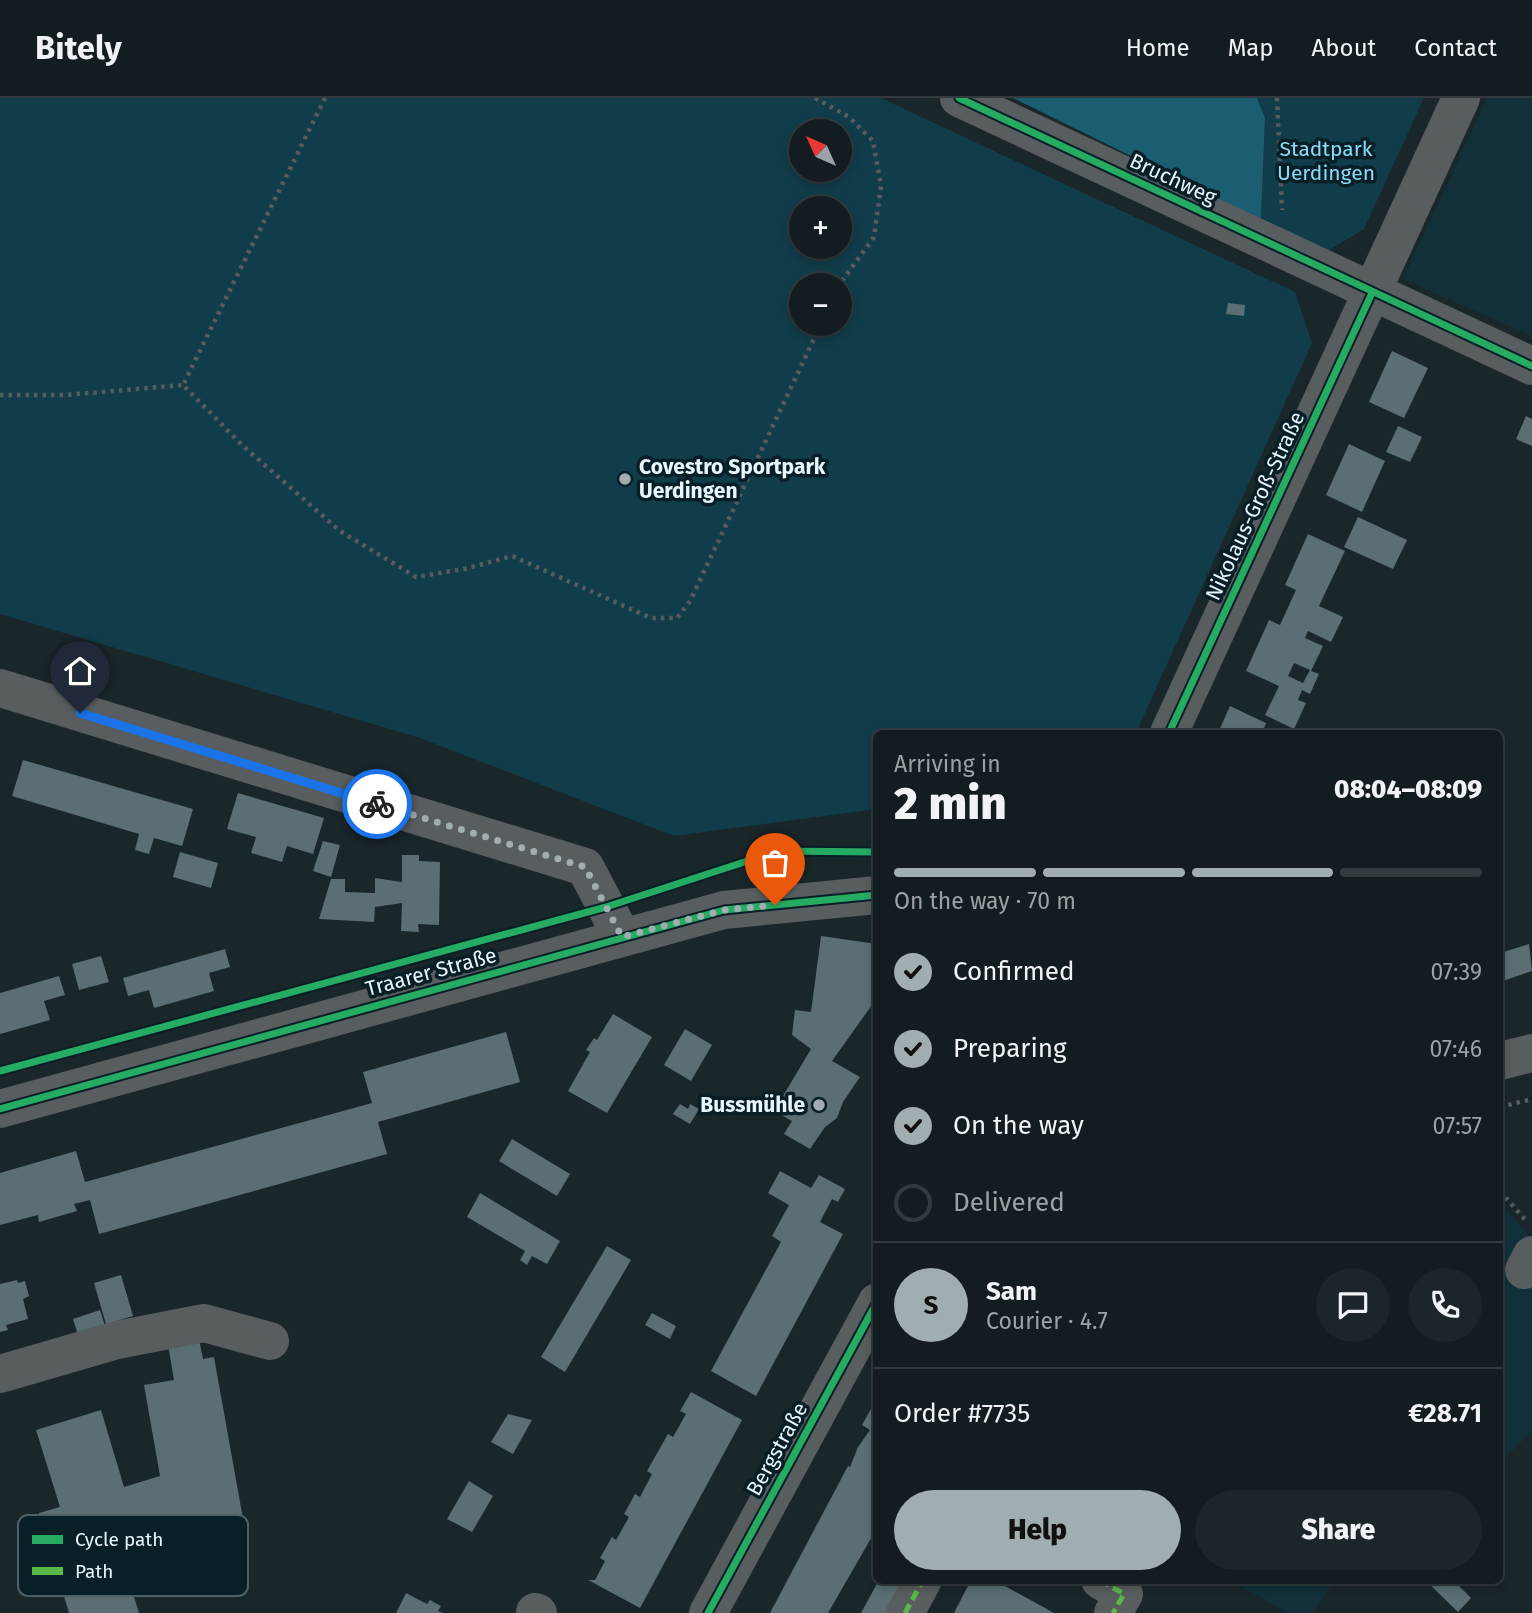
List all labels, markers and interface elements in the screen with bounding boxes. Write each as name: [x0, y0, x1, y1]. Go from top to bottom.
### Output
text: Bitely: [35, 28, 122, 68]
text: Home: [1126, 34, 1190, 62]
text: Map: [1228, 34, 1274, 62]
text: About: [1312, 34, 1376, 62]
text: Contact: [1414, 34, 1497, 62]
north arrow: [789, 119, 852, 182]
map controls: [789, 119, 852, 336]
park label: Stadtpark Uerdingen: [1277, 136, 1375, 186]
street label: Bruchweg: [1125, 148, 1221, 210]
button: +: [789, 196, 852, 259]
button: −: [789, 273, 852, 336]
street label: Nikolaus-Groß-Straße: [1200, 407, 1310, 605]
place label: Covestro Sportpark Uerdingen: [639, 454, 826, 504]
marker: Covestro Sportpark Uerdingen: [617, 471, 633, 487]
pin: [50, 641, 110, 713]
icon: home: [61, 652, 99, 690]
text: Arriving in: [894, 750, 1001, 778]
courier: [342, 769, 412, 839]
text: 08:04–08:09: [1334, 774, 1482, 805]
text: 2 min: [894, 776, 1007, 831]
icon: bike: [358, 785, 396, 823]
pin: [745, 833, 805, 905]
icon: bag: [756, 844, 794, 882]
text: On the way · 70 m: [894, 887, 1076, 915]
street label: Traarer Straße: [363, 942, 499, 1002]
icon: check: [894, 953, 932, 991]
text: Confirmed: [953, 956, 1074, 987]
text: 07:39: [1430, 958, 1482, 986]
icon: check: [894, 1030, 932, 1068]
text: Preparing: [953, 1033, 1066, 1064]
text: 07:46: [1430, 1035, 1482, 1063]
place label: Bussmühle: [700, 1092, 805, 1118]
marker: Bussmühle: [811, 1097, 827, 1113]
icon: check: [894, 1107, 932, 1145]
text: On the way: [953, 1110, 1084, 1141]
text: 07:57: [1433, 1112, 1482, 1140]
text: Delivered: [953, 1187, 1065, 1218]
button: chat: [1316, 1268, 1390, 1342]
button: phone: [1408, 1268, 1482, 1342]
text: Sam: [986, 1276, 1037, 1307]
text: S: [924, 1290, 938, 1321]
text: Courier · 4.7: [986, 1307, 1108, 1335]
street label: Bergstraße: [741, 1398, 813, 1500]
text: Order #7735: [894, 1398, 1030, 1429]
text: €28.71: [1408, 1398, 1482, 1429]
button: Help: [894, 1490, 1181, 1570]
button: Share: [1195, 1490, 1482, 1570]
legend: [18, 1515, 248, 1596]
text: Cycle path: [75, 1528, 163, 1551]
text: Path: [75, 1560, 113, 1583]

